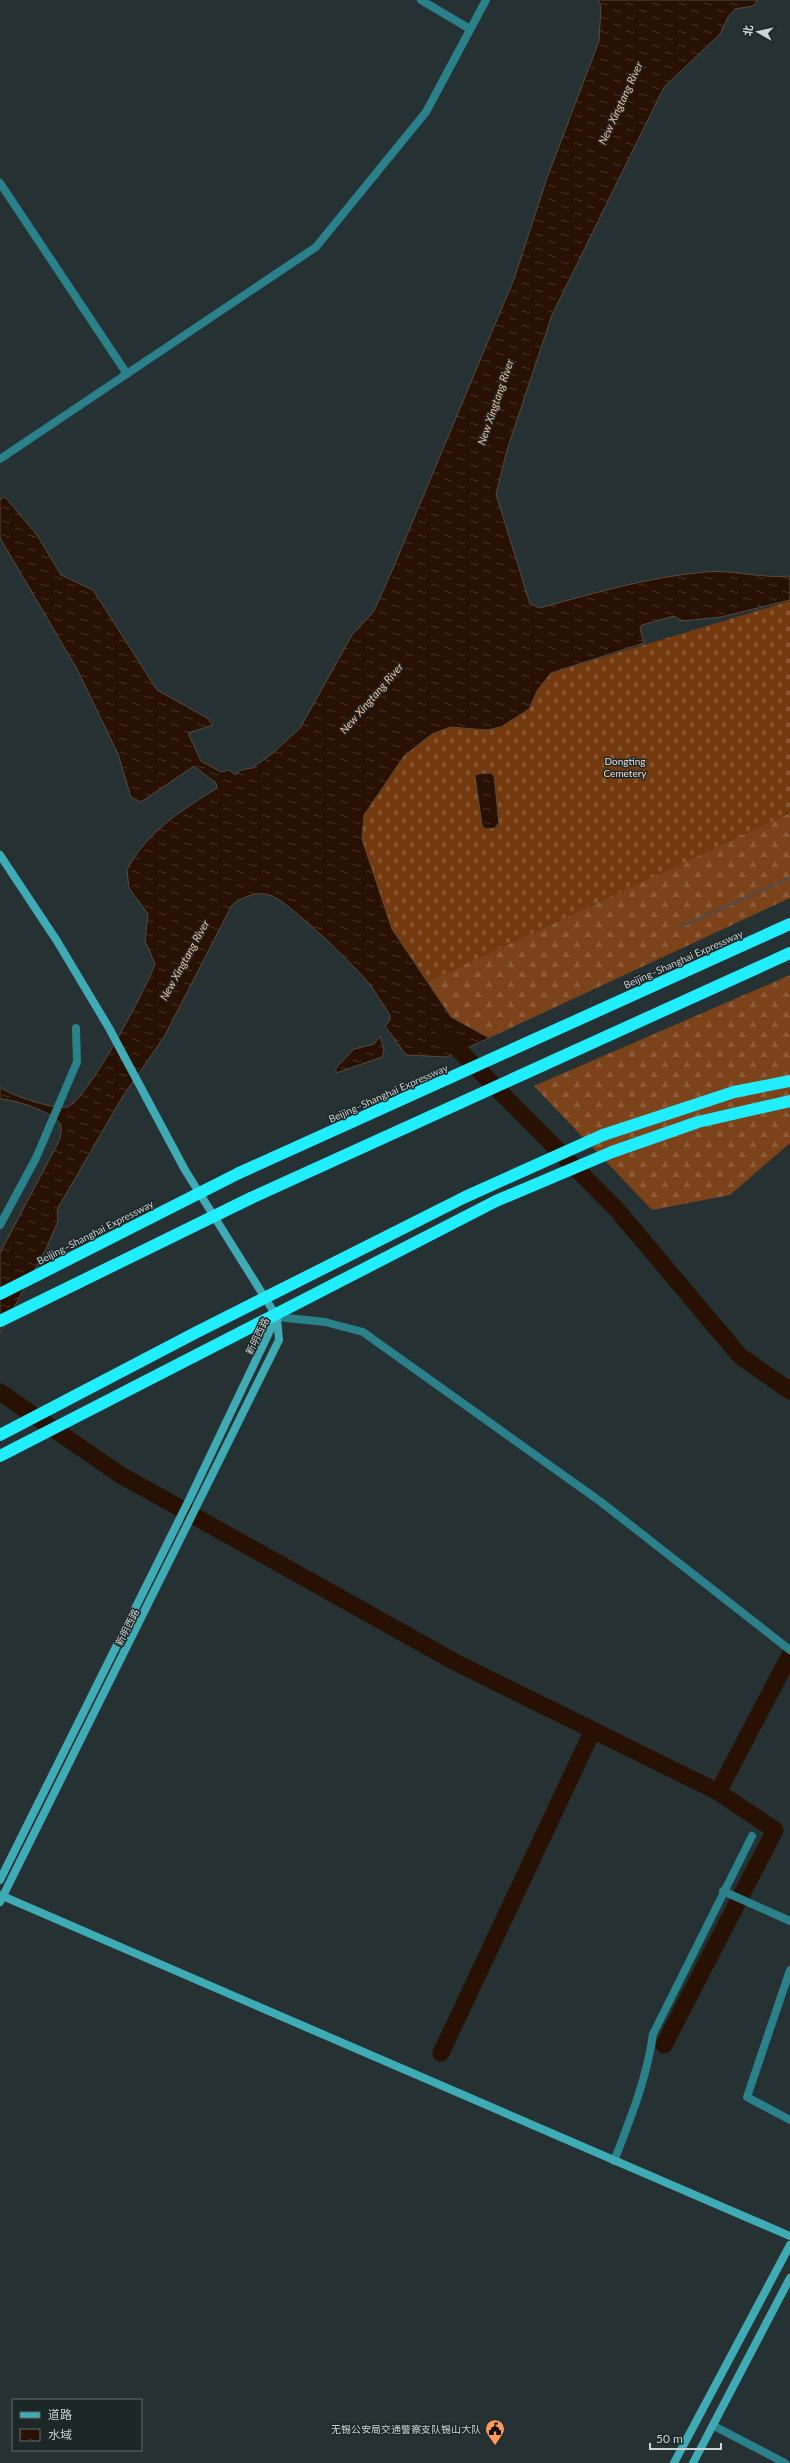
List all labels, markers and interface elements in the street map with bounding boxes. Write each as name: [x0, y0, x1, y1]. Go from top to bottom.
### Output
north arrow: [738, 12, 778, 52]
text: 北: [740, 24, 755, 37]
water label: New Xingtang River: [595, 59, 645, 146]
water label: New Xingtang River: [474, 357, 516, 447]
water label: New Xingtang River: [337, 660, 406, 736]
park label: Dongting Cemetery: [604, 755, 647, 779]
water label: New Xingtang River: [157, 917, 212, 1002]
street label: Beijing–Shanghai Expressway: [622, 927, 745, 991]
street label: Beijing–Shanghai Expressway: [327, 1061, 450, 1125]
street label: Beijing–Shanghai Expressway: [35, 1197, 156, 1267]
street label: 新明西路: [243, 1315, 271, 1357]
street label: 新明西路: [113, 1606, 141, 1648]
legend: [12, 2399, 142, 2451]
text: 道路: [48, 2407, 72, 2422]
public building icon: 无锡公安局交通警察支队锡山大队: [484, 2418, 506, 2446]
place label: 无锡公安局交通警察支队锡山大队: [331, 2423, 481, 2435]
scale bar: [650, 2425, 721, 2451]
text: 水域: [48, 2427, 72, 2442]
text: 50 m: [656, 2431, 683, 2446]

